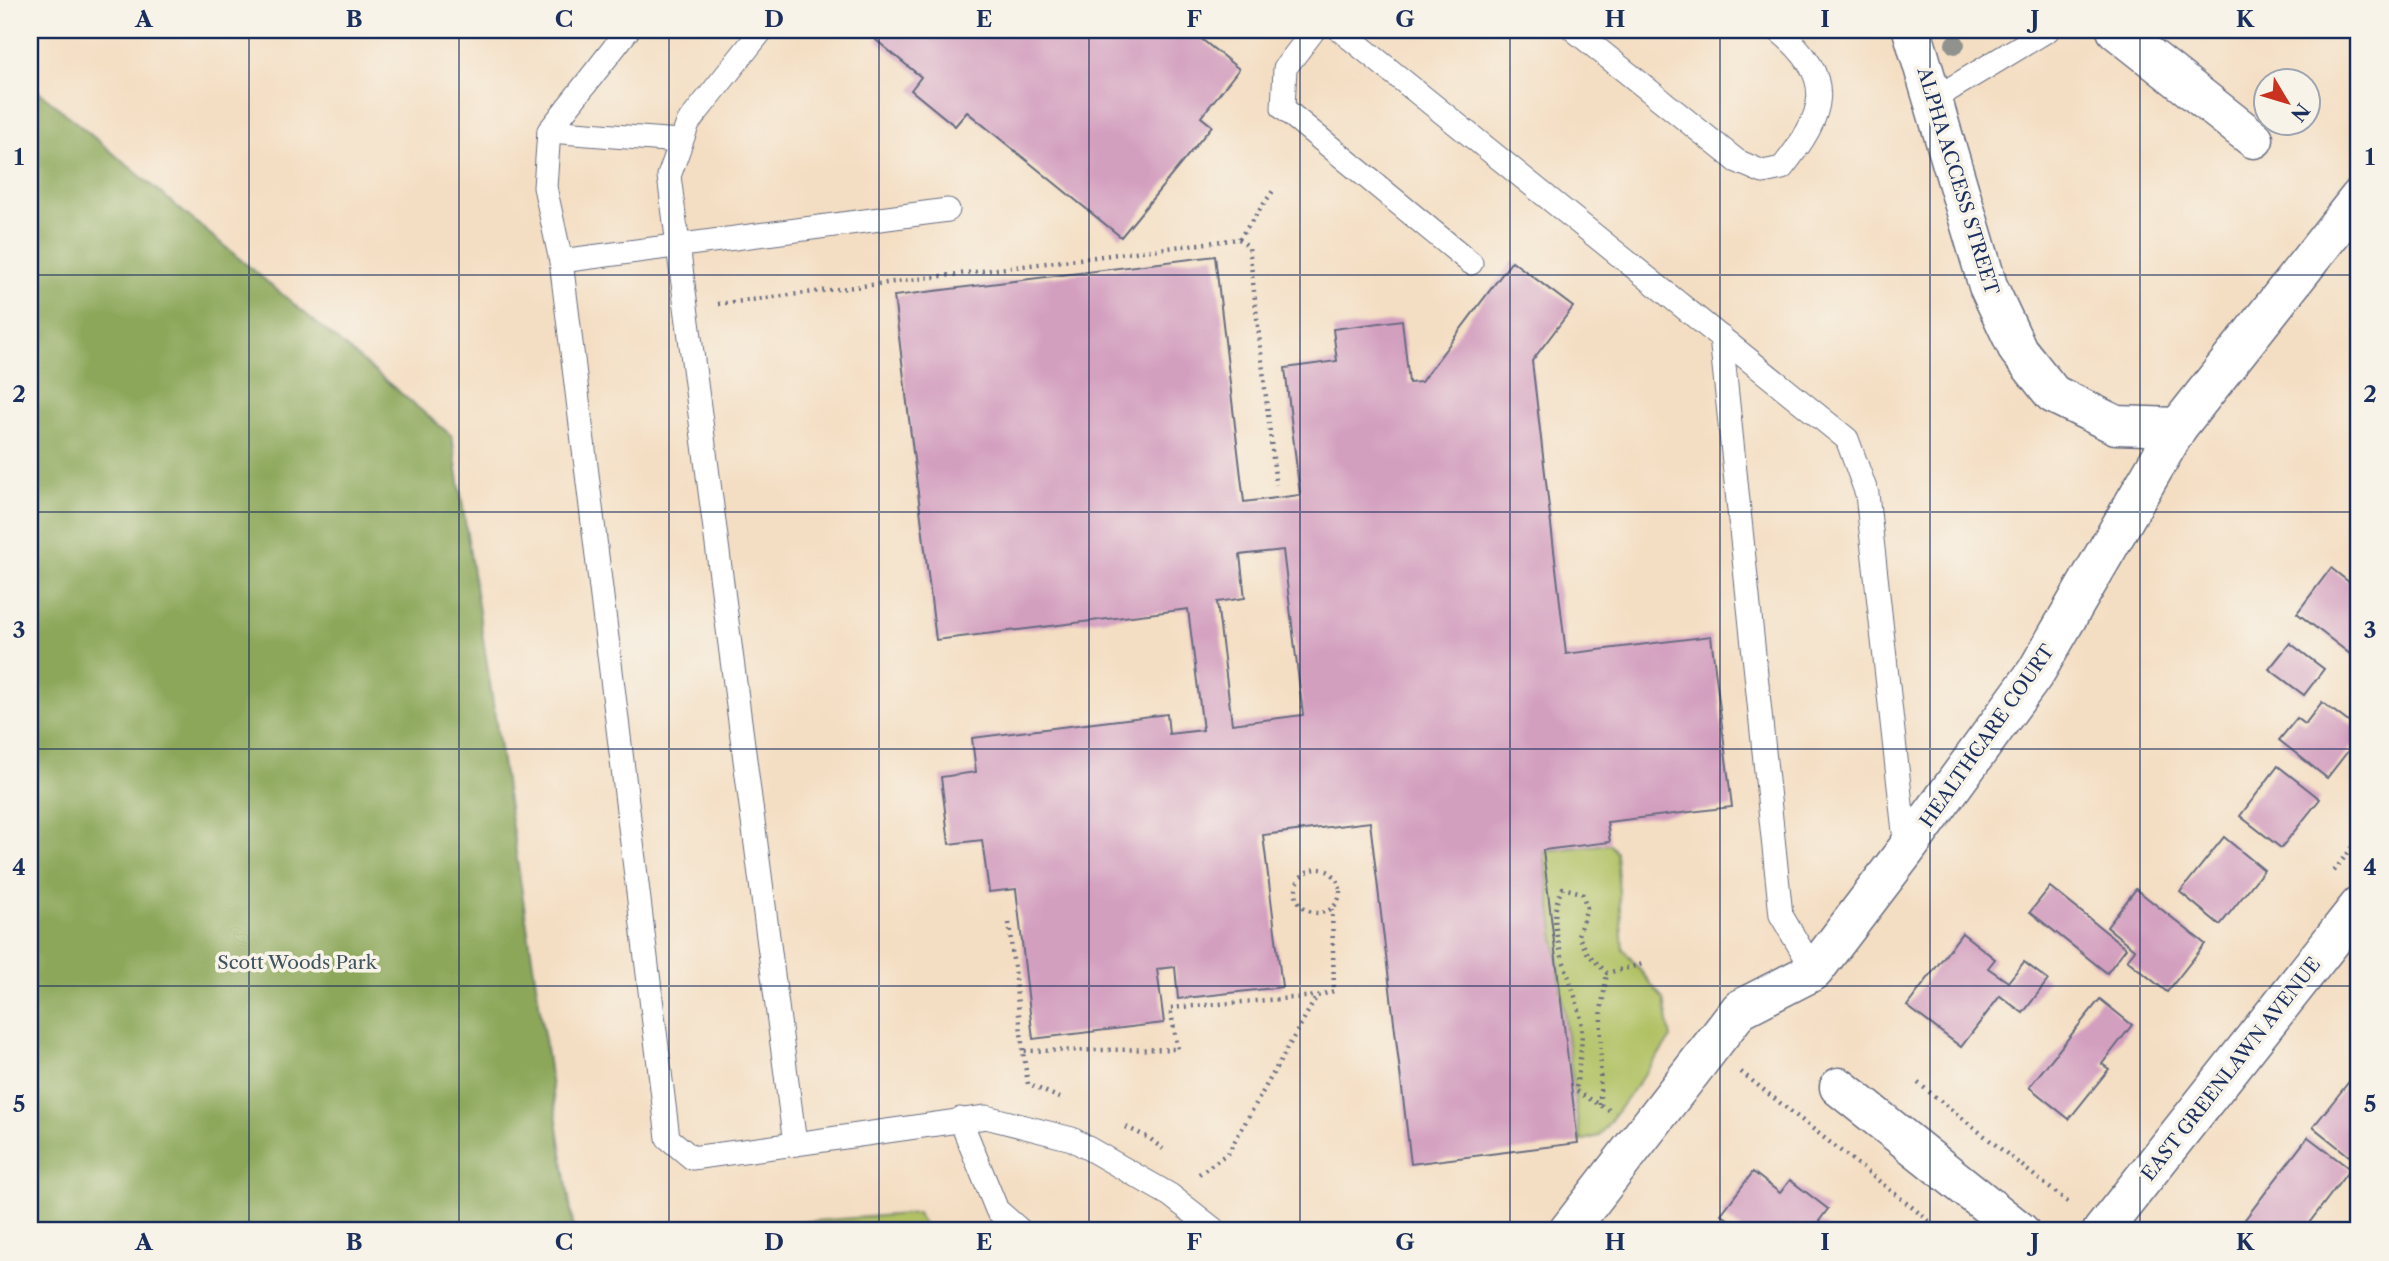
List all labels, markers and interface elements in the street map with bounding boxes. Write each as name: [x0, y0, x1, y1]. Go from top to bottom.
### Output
text: A: [134, 5, 154, 33]
text: B: [345, 5, 363, 33]
text: C: [555, 5, 573, 33]
text: D: [764, 5, 784, 33]
text: E: [976, 5, 992, 33]
text: F: [1186, 5, 1202, 33]
text: G: [1395, 5, 1415, 33]
text: H: [1605, 5, 1626, 33]
text: I: [1820, 5, 1830, 33]
text: J: [2026, 5, 2040, 33]
text: K: [2236, 5, 2255, 33]
street label: ALPHA ACCESS STREET: [1912, 64, 2004, 298]
north arrow: [2252, 66, 2322, 136]
text: N: [2286, 99, 2314, 126]
text: 1: [14, 143, 25, 171]
text: 1: [2365, 143, 2376, 171]
text: 2: [12, 380, 26, 408]
text: 2: [2363, 380, 2377, 408]
text: 3: [13, 616, 26, 644]
text: 3: [2364, 616, 2377, 644]
street label: HEALTHCARE COURT: [1915, 640, 2059, 832]
text: 4: [12, 853, 26, 881]
text: 4: [2363, 853, 2377, 881]
park label: Scott Woods Park: [217, 951, 378, 974]
street label: EAST GREENLAWN AVENUE: [2137, 953, 2325, 1185]
text: 5: [13, 1090, 25, 1118]
text: 5: [2364, 1090, 2376, 1118]
text: A: [134, 1228, 154, 1256]
text: B: [345, 1228, 363, 1256]
text: C: [555, 1228, 573, 1256]
text: D: [764, 1228, 784, 1256]
text: E: [976, 1228, 992, 1256]
text: F: [1186, 1228, 1202, 1256]
text: G: [1395, 1228, 1415, 1256]
text: H: [1605, 1228, 1626, 1256]
text: I: [1820, 1228, 1830, 1256]
text: J: [2026, 1228, 2040, 1256]
text: K: [2236, 1228, 2255, 1256]

